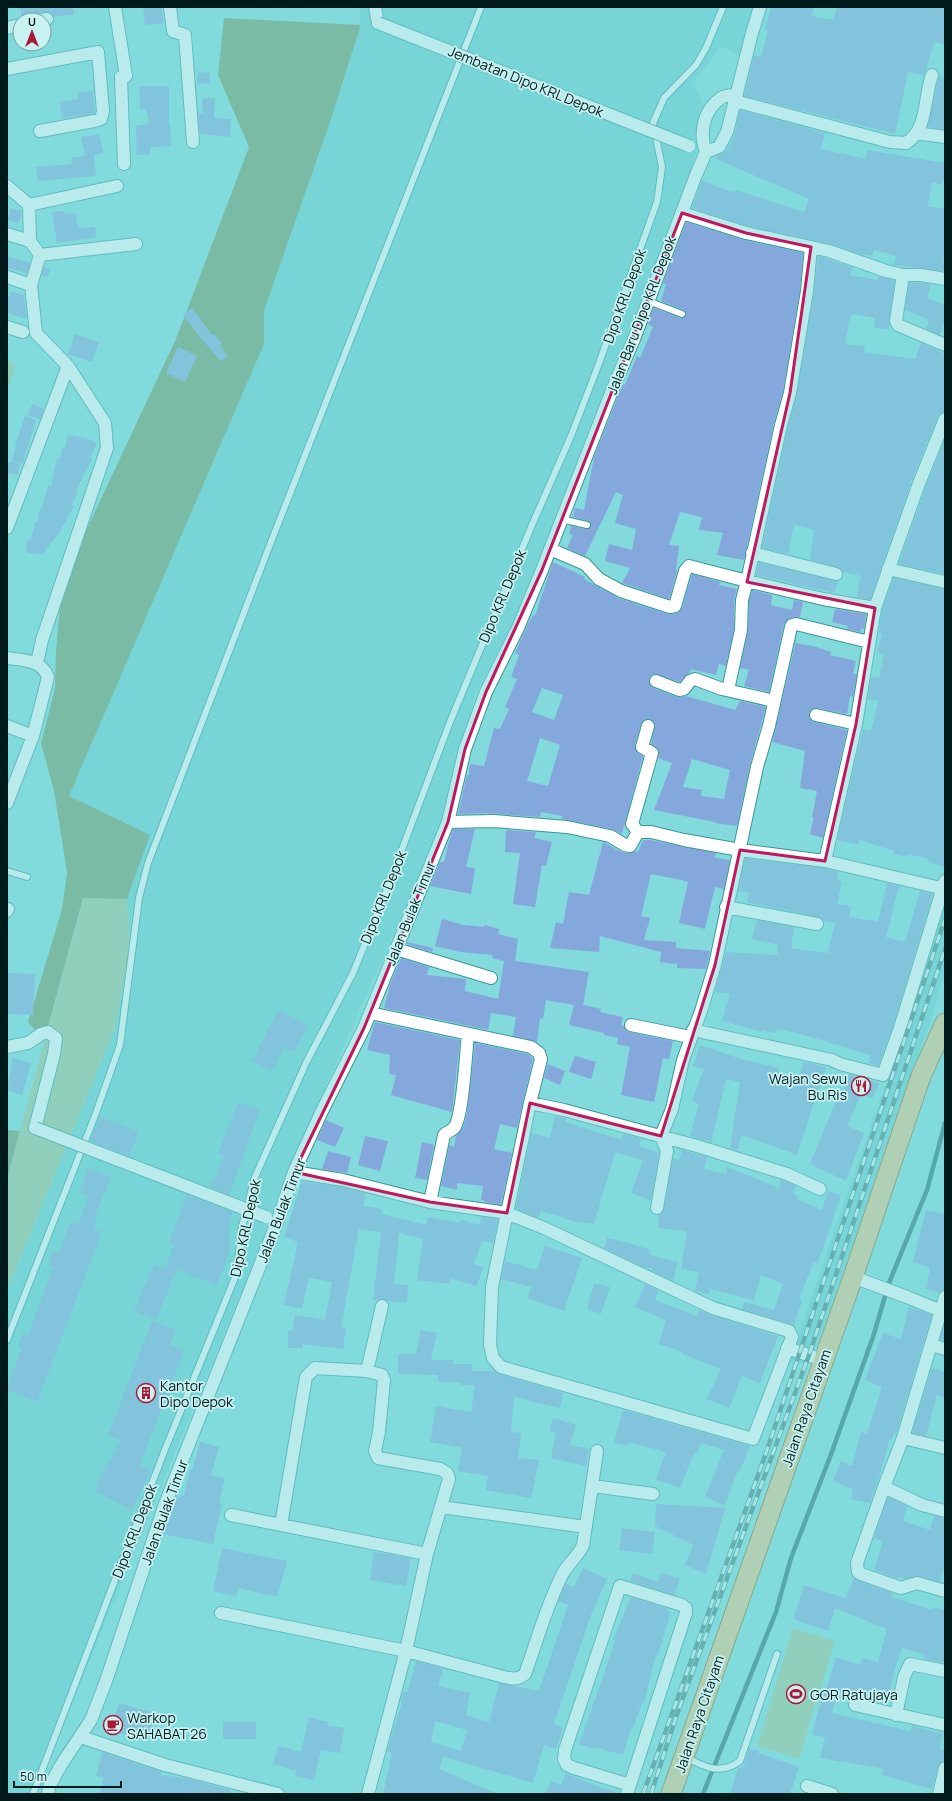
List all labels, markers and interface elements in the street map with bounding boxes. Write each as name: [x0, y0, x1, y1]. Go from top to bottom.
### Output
north arrow: [12, 12, 52, 52]
text: U: [28, 14, 36, 29]
street label: Jembatan Dipo KRL Depok: [445, 41, 608, 121]
street label: Jalan Baru Dipo KRL Depok: [602, 232, 680, 397]
street label: Dipo KRL Depok: [598, 245, 650, 346]
street label: Dipo KRL Depok: [474, 546, 531, 645]
street label: Dipo KRL Depok: [356, 846, 411, 947]
street label: Jalan Bulak Timur: [380, 858, 440, 968]
place label: Wajan Sewu Bu Ris: [769, 1069, 847, 1104]
restaurant icon: Wajan Sewu Bu Ris: [850, 1075, 872, 1097]
street label: Jalan Bulak Timur: [252, 1155, 310, 1265]
street label: Dipo KRL Depok: [225, 1176, 265, 1279]
street label: Jalan Raya Citayam: [777, 1347, 835, 1469]
place label: Kantor Dipo Depok: [160, 1376, 234, 1411]
building icon: Kantor Dipo Depok: [135, 1382, 157, 1404]
street label: Jalan Bulak Timur: [136, 1457, 192, 1567]
street label: Dipo KRL Depok: [107, 1480, 161, 1581]
street label: Jalan Raya Citayam: [670, 1653, 728, 1775]
sports icon: GOR Ratujaya: [785, 1683, 807, 1705]
place label: GOR Ratujaya: [810, 1685, 898, 1704]
place label: Warkop SAHABAT 26: [127, 1708, 207, 1743]
cafe icon: Warkop SAHABAT 26: [102, 1714, 124, 1736]
scale bar: [14, 1763, 121, 1789]
text: 50 m: [20, 1768, 47, 1785]

